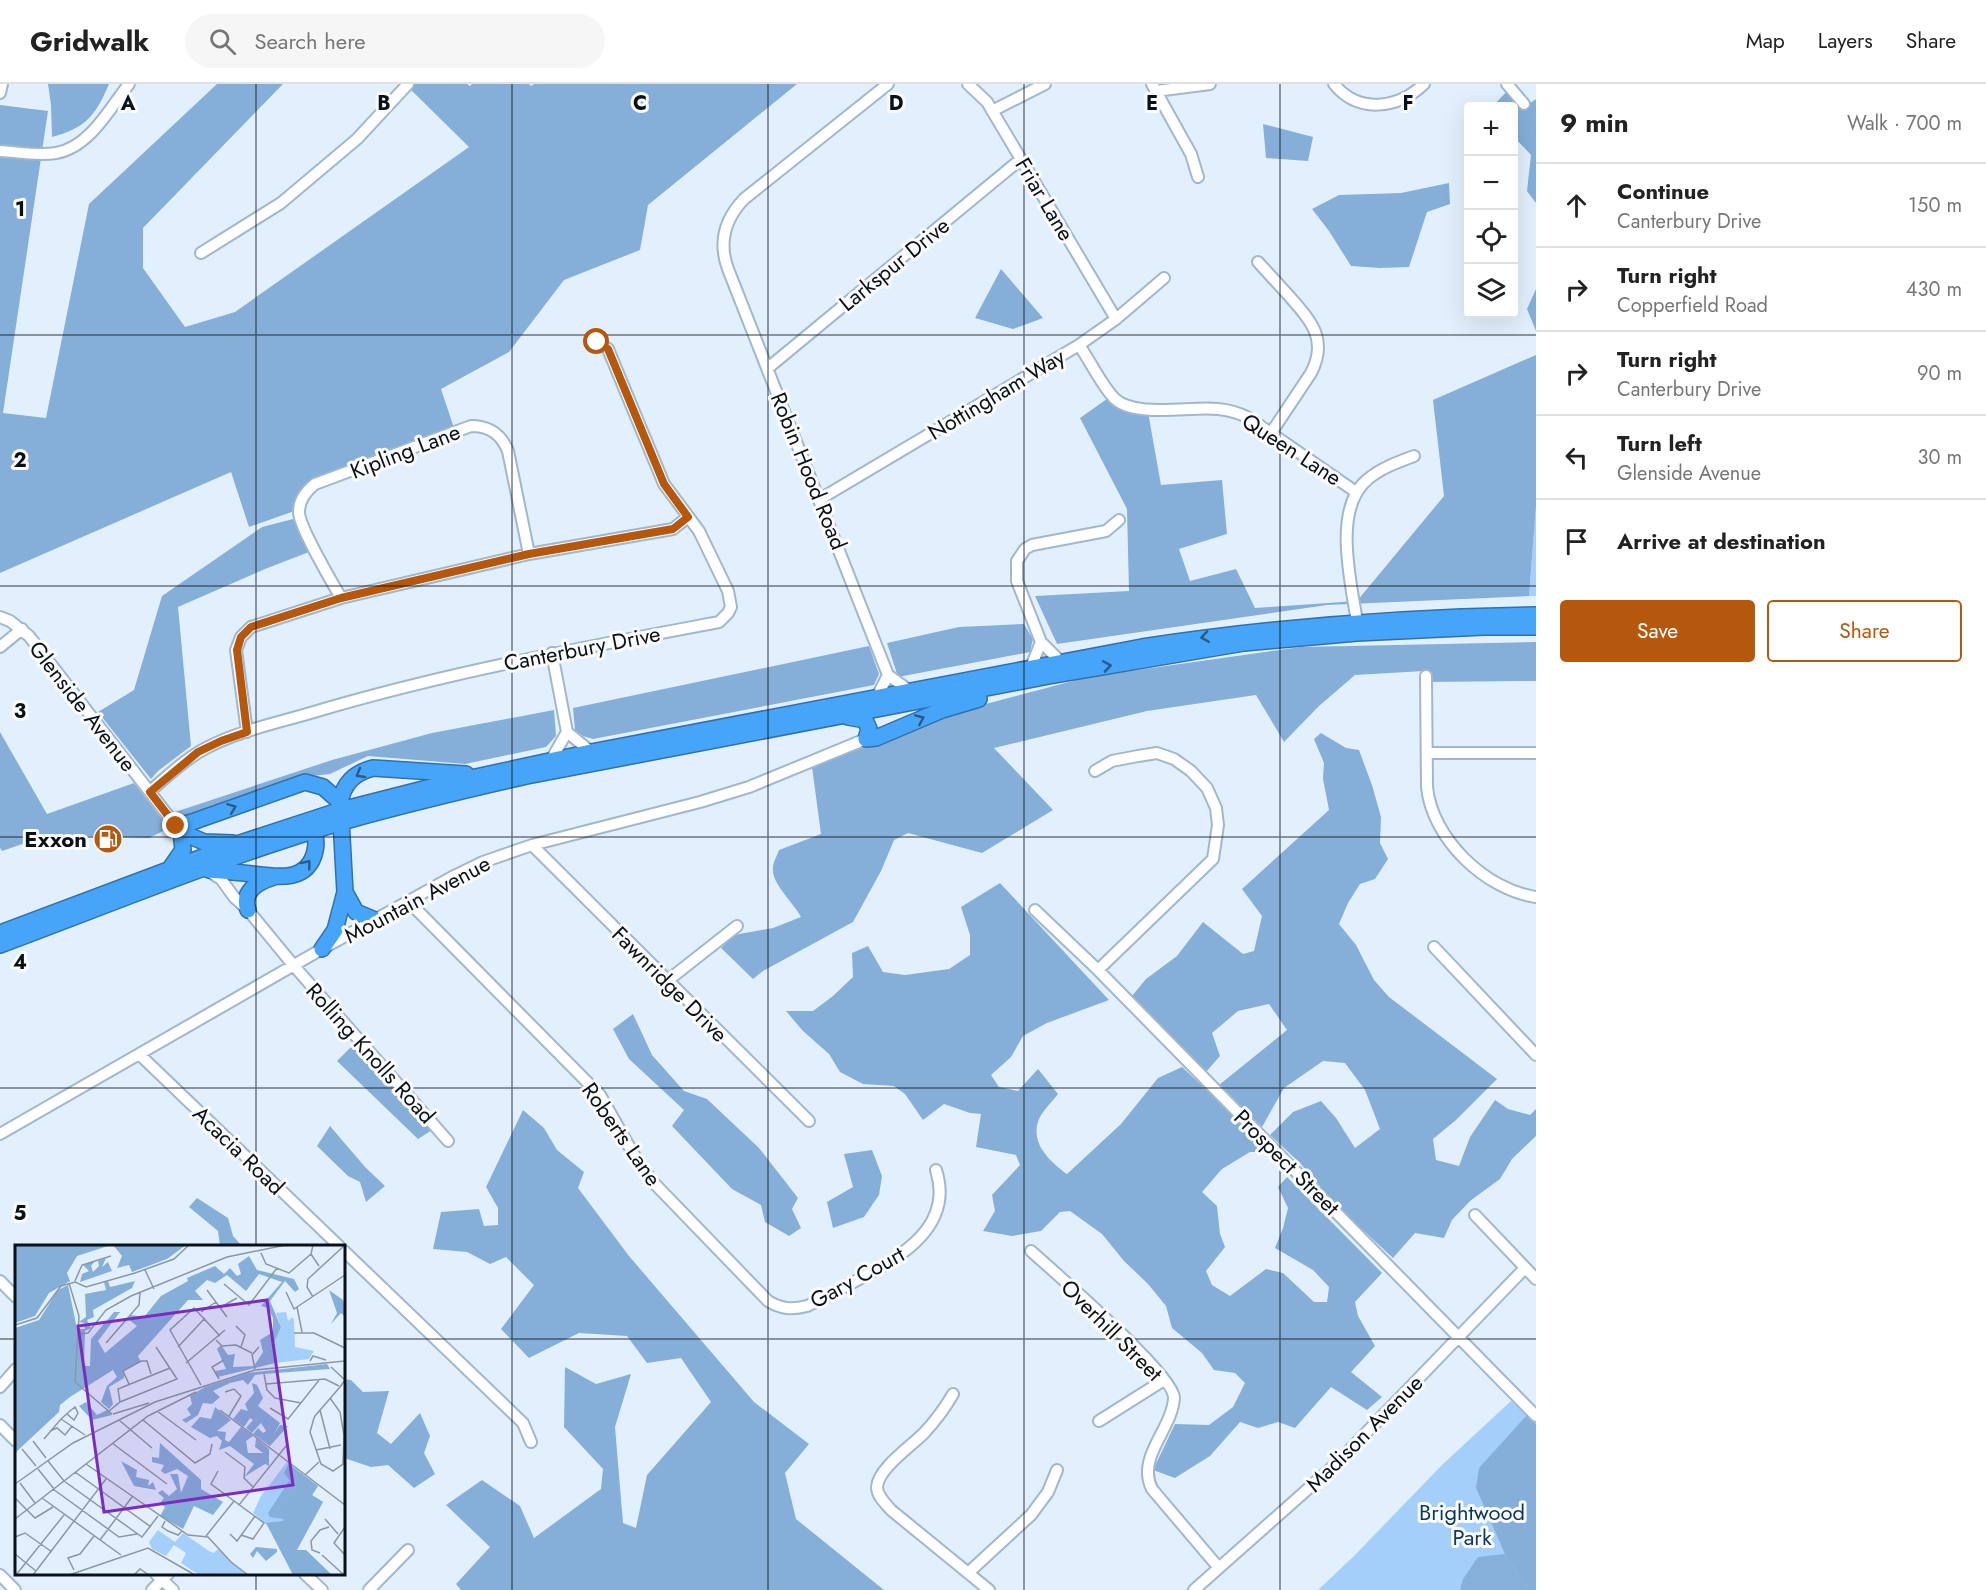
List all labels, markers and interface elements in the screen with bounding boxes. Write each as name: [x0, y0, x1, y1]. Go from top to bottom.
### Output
search box: [185, 14, 605, 68]
text: Gridwalk: [30, 21, 149, 62]
icon: search: [206, 25, 239, 58]
text: Search here: [254, 25, 366, 57]
text: Map: [1746, 26, 1785, 56]
text: Layers: [1818, 26, 1873, 56]
text: Share: [1906, 26, 1956, 56]
text: A: [120, 89, 136, 118]
text: B: [377, 89, 391, 118]
text: C: [633, 89, 647, 118]
text: D: [889, 89, 903, 118]
text: E: [1146, 89, 1158, 118]
text: F: [1402, 89, 1414, 118]
map controls: [1464, 102, 1518, 318]
button: +: [1464, 102, 1518, 156]
text: 9 min: [1560, 104, 1629, 142]
text: Walk · 700 m: [1847, 109, 1962, 138]
street label: Friar Lane: [1008, 151, 1082, 247]
button: −: [1464, 156, 1518, 210]
text: Continue: [1617, 175, 1709, 207]
icon: ahead: [1560, 189, 1593, 222]
text: 150 m: [1908, 191, 1962, 220]
text: 1: [15, 195, 25, 224]
text: Canterbury Drive: [1617, 207, 1761, 236]
street label: Larkspur Drive: [832, 209, 956, 319]
button: locate: [1464, 210, 1518, 264]
text: Turn right: [1617, 259, 1717, 291]
button: layers: [1464, 264, 1518, 318]
icon: right: [1560, 273, 1593, 306]
text: 430 m: [1906, 275, 1962, 304]
text: Copperfield Road: [1617, 291, 1768, 320]
route start: [583, 328, 609, 354]
street label: Nottingham Way: [921, 340, 1071, 448]
text: Turn right: [1617, 343, 1717, 375]
icon: right: [1560, 357, 1593, 390]
text: 90 m: [1917, 359, 1962, 388]
text: Canterbury Drive: [1617, 375, 1761, 404]
street label: Robin Hood Road: [763, 388, 855, 554]
street label: Queen Lane: [1236, 405, 1348, 493]
street label: Kipling Lane: [345, 415, 465, 487]
text: Turn left: [1617, 427, 1702, 459]
icon: left: [1560, 441, 1593, 474]
text: 30 m: [1917, 443, 1962, 472]
text: 2: [13, 446, 27, 475]
text: Glenside Avenue: [1617, 459, 1761, 488]
icon: arrive: [1560, 525, 1593, 558]
text: Arrive at destination: [1617, 525, 1826, 557]
button: Save: [1560, 600, 1755, 662]
button: Share: [1767, 600, 1962, 662]
street label: Canterbury Drive: [501, 617, 663, 679]
one-way arrow: [1201, 631, 1210, 643]
street label: Glenside Avenue: [22, 634, 144, 778]
one-way arrow: [1102, 660, 1112, 673]
text: 3: [14, 697, 26, 726]
one-way arrow: [914, 714, 925, 726]
one-way arrow: [355, 767, 366, 778]
one-way arrow: [226, 802, 237, 815]
route end: [162, 812, 188, 838]
place label: Exxon: [24, 823, 87, 855]
fuel station icon: Exxon: [92, 823, 124, 855]
street label: Mountain Avenue: [338, 847, 496, 951]
one-way arrow: [300, 860, 311, 871]
street label: Fawnridge Drive: [605, 919, 735, 1049]
text: 4: [13, 948, 27, 977]
street label: Rolling Knolls Road: [299, 975, 443, 1131]
street label: Roberts Lane: [575, 1076, 669, 1192]
street label: Acacia Road: [186, 1098, 292, 1202]
street label: Prospect Street: [1227, 1102, 1348, 1223]
text: 5: [14, 1199, 27, 1228]
street label: Gary Court: [804, 1238, 911, 1316]
inset map: [15, 1245, 345, 1575]
street label: Overhill Street: [1054, 1272, 1171, 1389]
street label: Madison Avenue: [1298, 1367, 1430, 1499]
park label: Brightwood Park: [1419, 1496, 1525, 1553]

